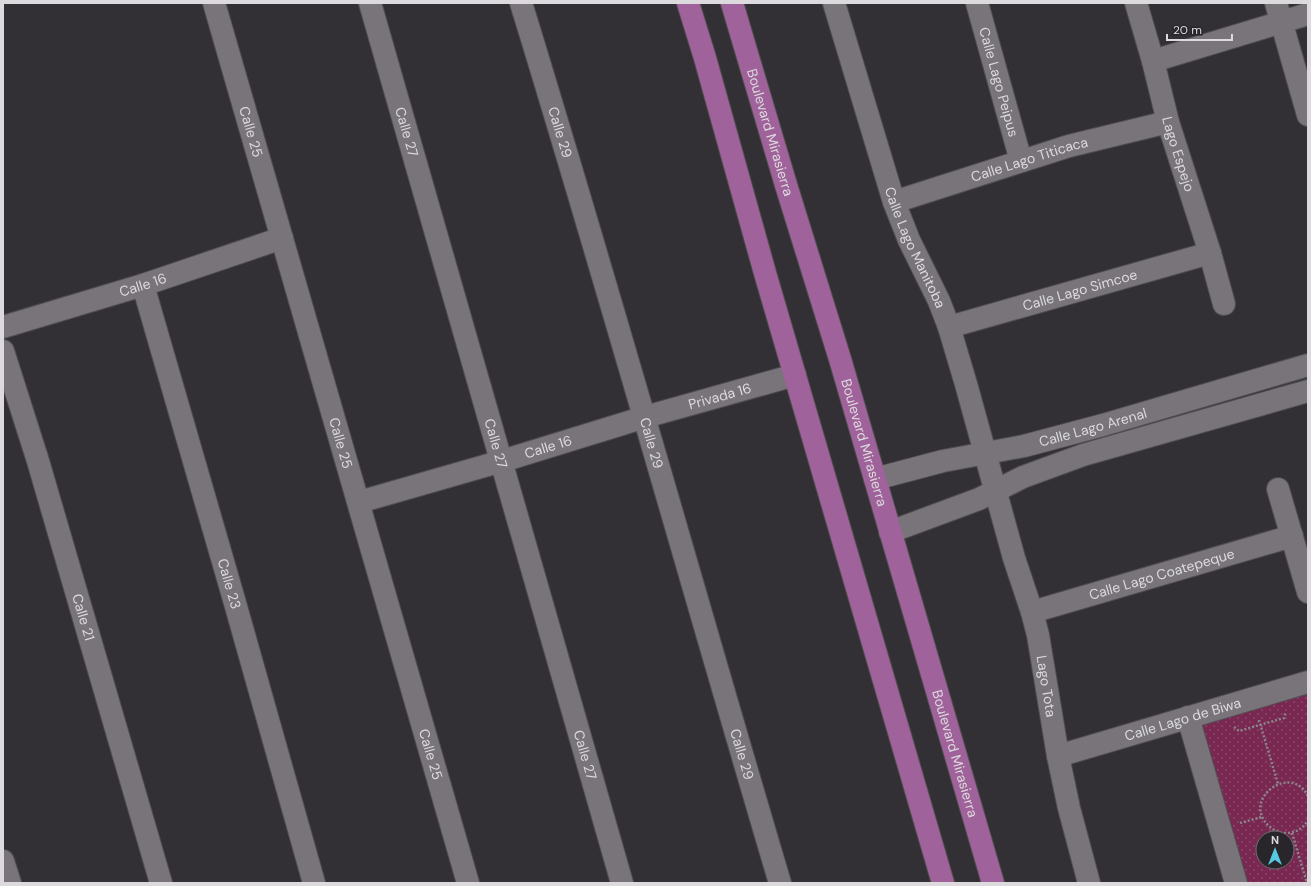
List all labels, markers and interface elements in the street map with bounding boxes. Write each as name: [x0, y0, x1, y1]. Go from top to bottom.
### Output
scale bar: [1167, 16, 1232, 42]
text: 20 m: [1173, 22, 1202, 38]
street label: Calle Lago Peipus: [975, 25, 1023, 139]
street label: Boulevard Mirasierra: [743, 67, 798, 198]
street label: Calle 25: [235, 104, 267, 159]
street label: Calle 29: [544, 104, 576, 160]
street label: Calle 27: [391, 105, 423, 159]
street label: Lago Espejo: [1158, 115, 1199, 194]
street label: Calle Lago Titicaca: [969, 133, 1090, 186]
street label: Calle Lago Manitoba: [881, 185, 950, 311]
street label: Calle Lago Simcoe: [1020, 265, 1139, 315]
street label: Calle 16: [117, 269, 169, 301]
street label: Boulevard Mirasierra: [837, 377, 892, 508]
street label: Privada 16: [686, 379, 753, 413]
street label: Calle Lago Arenal: [1037, 404, 1149, 451]
street label: Calle 25: [325, 415, 357, 471]
street label: Calle 29: [636, 415, 668, 471]
street label: Calle 27: [480, 416, 512, 470]
street label: Calle 16: [522, 431, 574, 463]
street label: Calle Lago Coatepeque: [1087, 544, 1236, 604]
street label: Calle 23: [214, 556, 245, 611]
street label: Calle 21: [68, 591, 99, 643]
street label: Lago Tota: [1032, 654, 1060, 718]
street label: Boulevard Mirasierra: [928, 688, 982, 819]
street label: Calle Lago de Biwa: [1122, 693, 1243, 745]
street label: Calle 25: [415, 727, 447, 782]
street label: Calle 29: [726, 727, 758, 782]
street label: Calle 27: [570, 728, 601, 782]
north arrow: [1255, 830, 1295, 870]
text: N: [1271, 833, 1279, 847]

